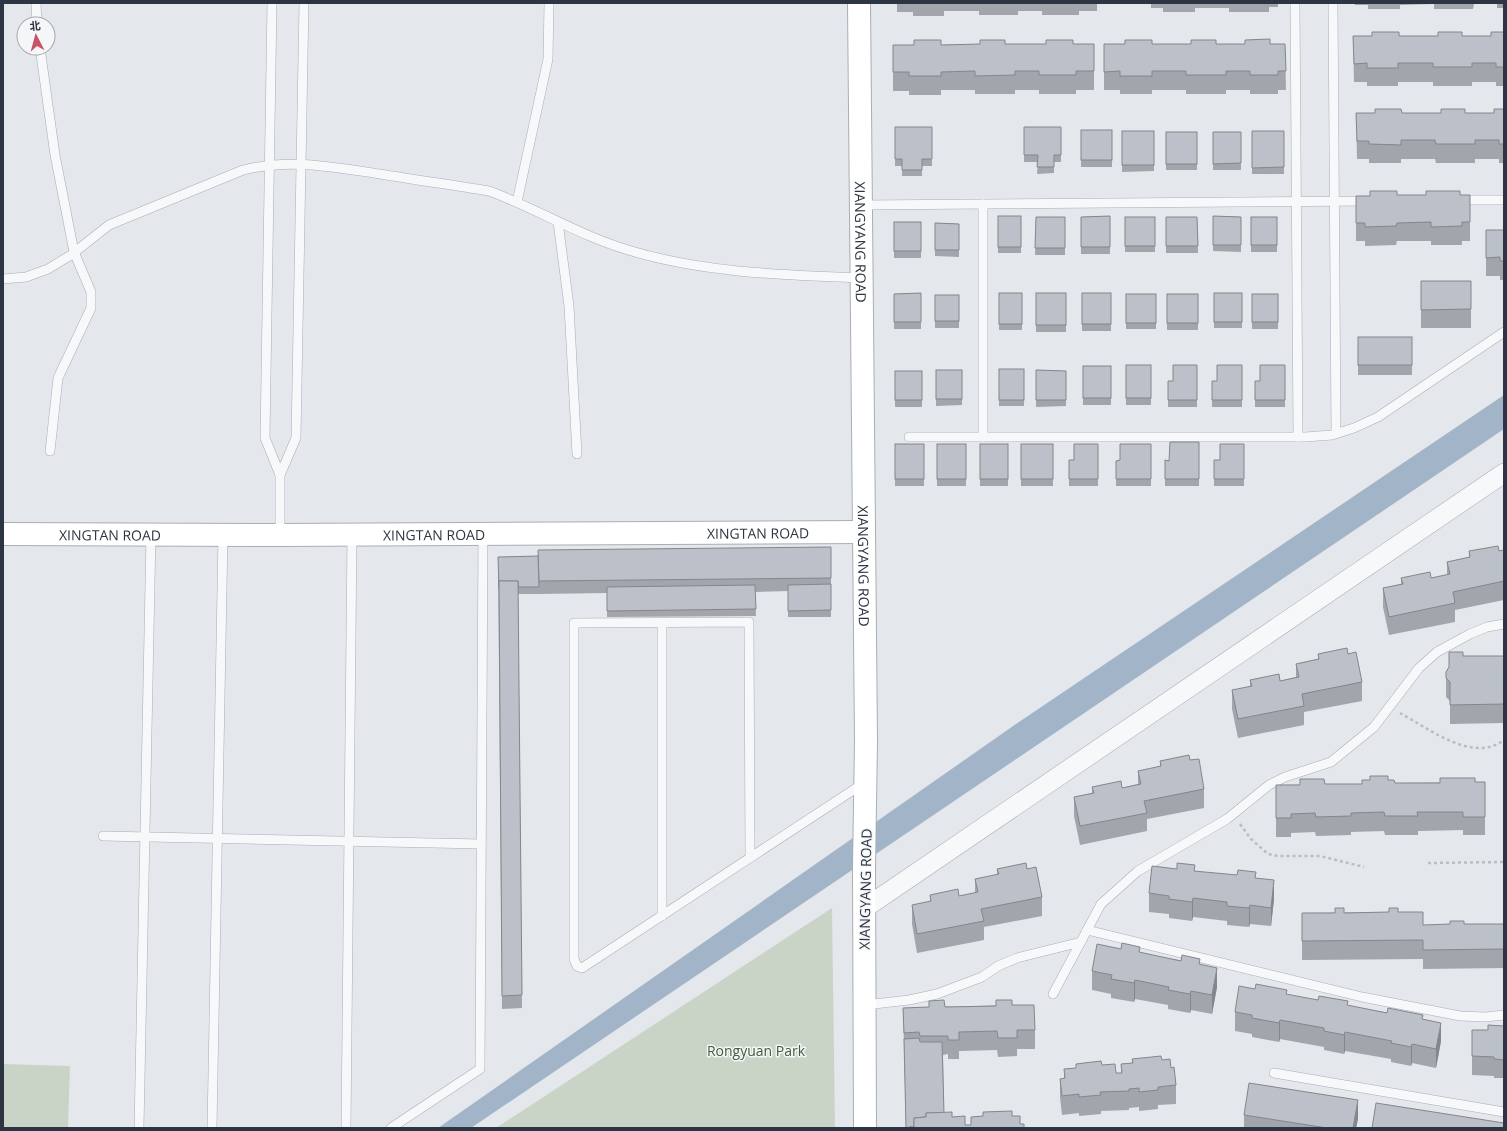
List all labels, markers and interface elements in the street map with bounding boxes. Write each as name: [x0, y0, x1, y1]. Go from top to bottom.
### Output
north arrow: [16, 16, 56, 56]
text: 北: [29, 18, 41, 34]
street label: XIANGYANG ROAD: [851, 181, 871, 303]
street label: XIANGYANG ROAD: [854, 505, 874, 627]
street label: XINGTAN ROAD: [707, 523, 809, 542]
street label: XINGTAN ROAD: [383, 524, 485, 544]
street label: XINGTAN ROAD: [59, 525, 161, 544]
street label: XIANGYANG ROAD: [854, 828, 876, 950]
park label: Rongyuan Park: [707, 1041, 806, 1060]

